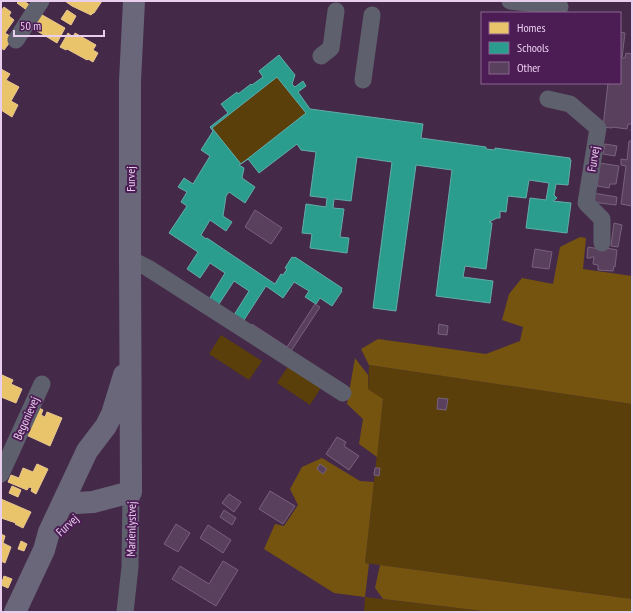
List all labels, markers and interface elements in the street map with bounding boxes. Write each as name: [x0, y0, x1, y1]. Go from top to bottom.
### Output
scale bar: [14, 12, 104, 38]
legend: [481, 12, 621, 84]
text: 50 m: [20, 18, 41, 33]
text: Homes: [517, 20, 545, 35]
text: Schools: [517, 40, 549, 55]
text: Other: [517, 60, 541, 75]
street label: Furvej: [584, 145, 602, 173]
street label: Furvej: [123, 166, 138, 192]
street label: Begonievej: [10, 394, 42, 442]
street label: Marienlystvej: [123, 501, 139, 557]
street label: Furvej: [53, 511, 81, 539]

